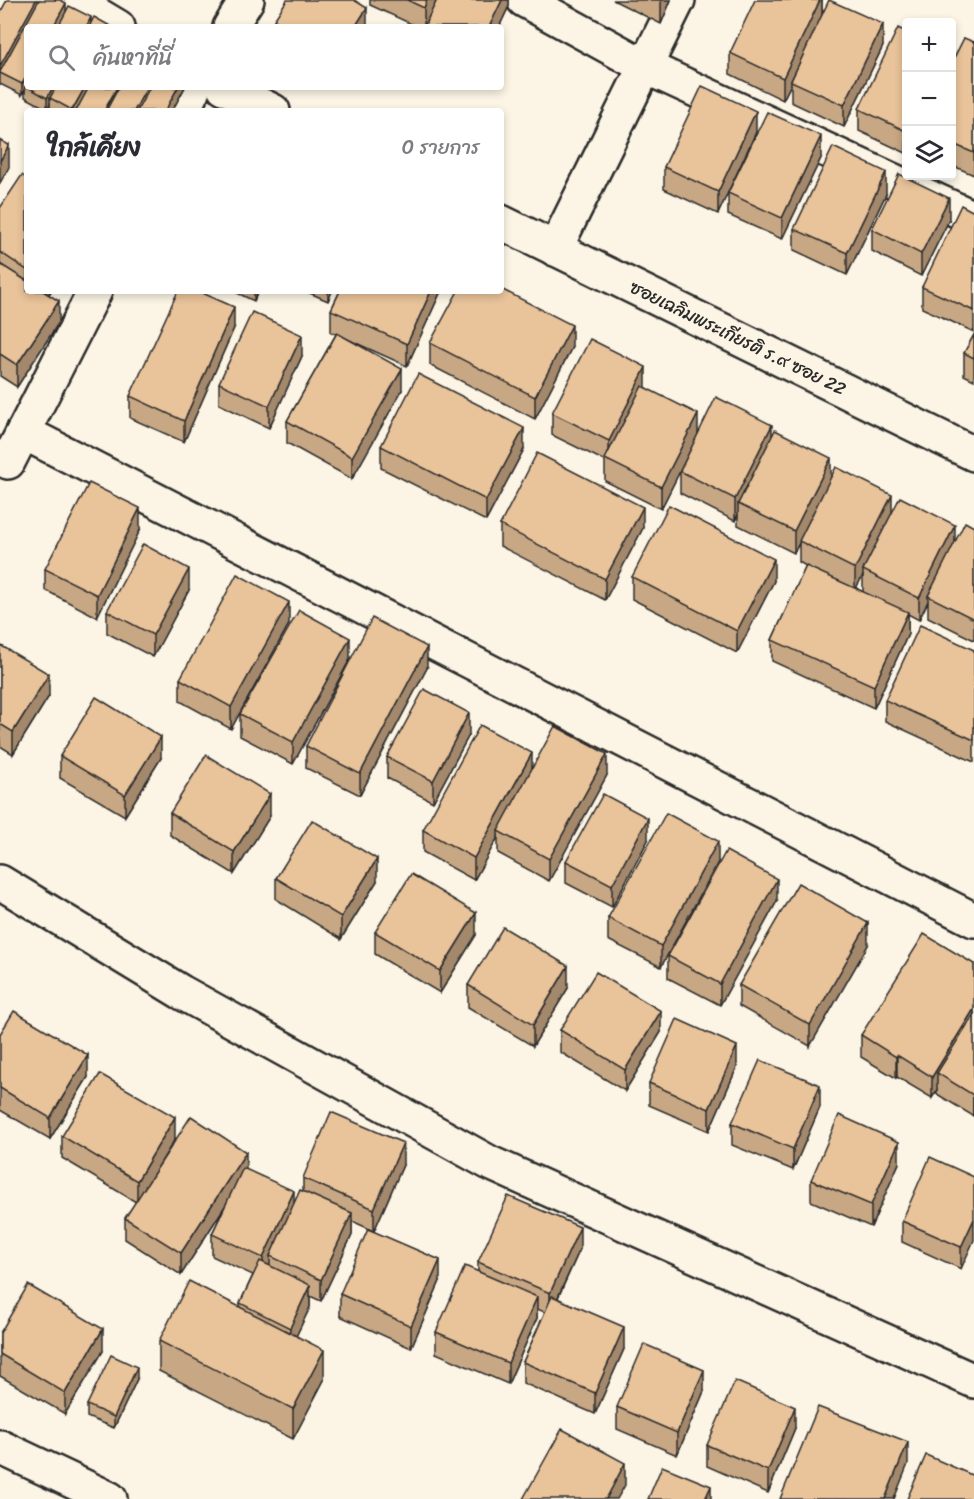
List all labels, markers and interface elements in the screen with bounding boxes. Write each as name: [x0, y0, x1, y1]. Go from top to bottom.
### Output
map controls: [902, 18, 956, 180]
button: +: [902, 18, 956, 72]
search box: [24, 24, 504, 90]
text: ค้นหาที่นี่: [93, 38, 173, 77]
icon: search: [45, 41, 78, 74]
button: −: [902, 72, 956, 126]
text: ใกล้เคียง: [48, 124, 140, 170]
button: layers: [902, 126, 956, 180]
text: 0 รายการ: [402, 130, 480, 165]
street label: ซอยเฉลิมพระเกียรติ ร.๙ ซอย 22: [624, 272, 852, 404]

